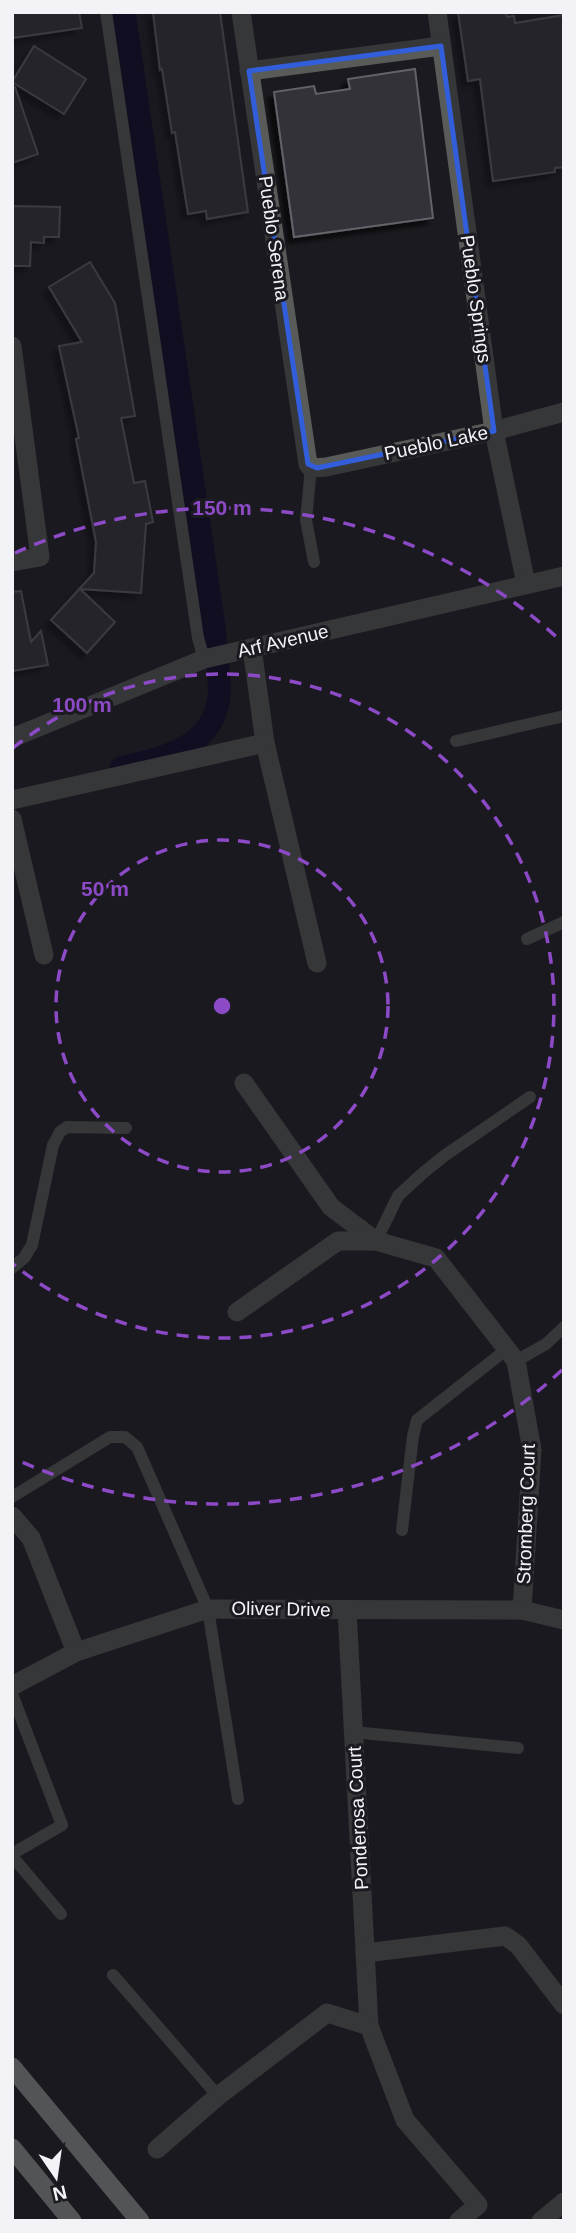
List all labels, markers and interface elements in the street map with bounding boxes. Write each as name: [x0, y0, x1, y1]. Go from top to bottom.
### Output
street label: Pueblo Serena: [255, 174, 293, 302]
street label: Pueblo Springs: [457, 234, 495, 364]
street label: Pueblo Lake: [382, 422, 490, 464]
text: 150 m: [192, 496, 252, 519]
street label: Arf Avenue: [236, 620, 330, 662]
text: 100 m: [52, 693, 112, 716]
text: 50 m: [81, 877, 129, 900]
centre of rings: [210, 994, 234, 1018]
street label: Stromberg Court: [513, 1443, 539, 1585]
street label: Oliver Drive: [231, 1598, 331, 1620]
street label: Ponderosa Court: [344, 1745, 372, 1890]
north arrow: [21, 2142, 91, 2212]
text: N: [51, 2181, 69, 2205]

